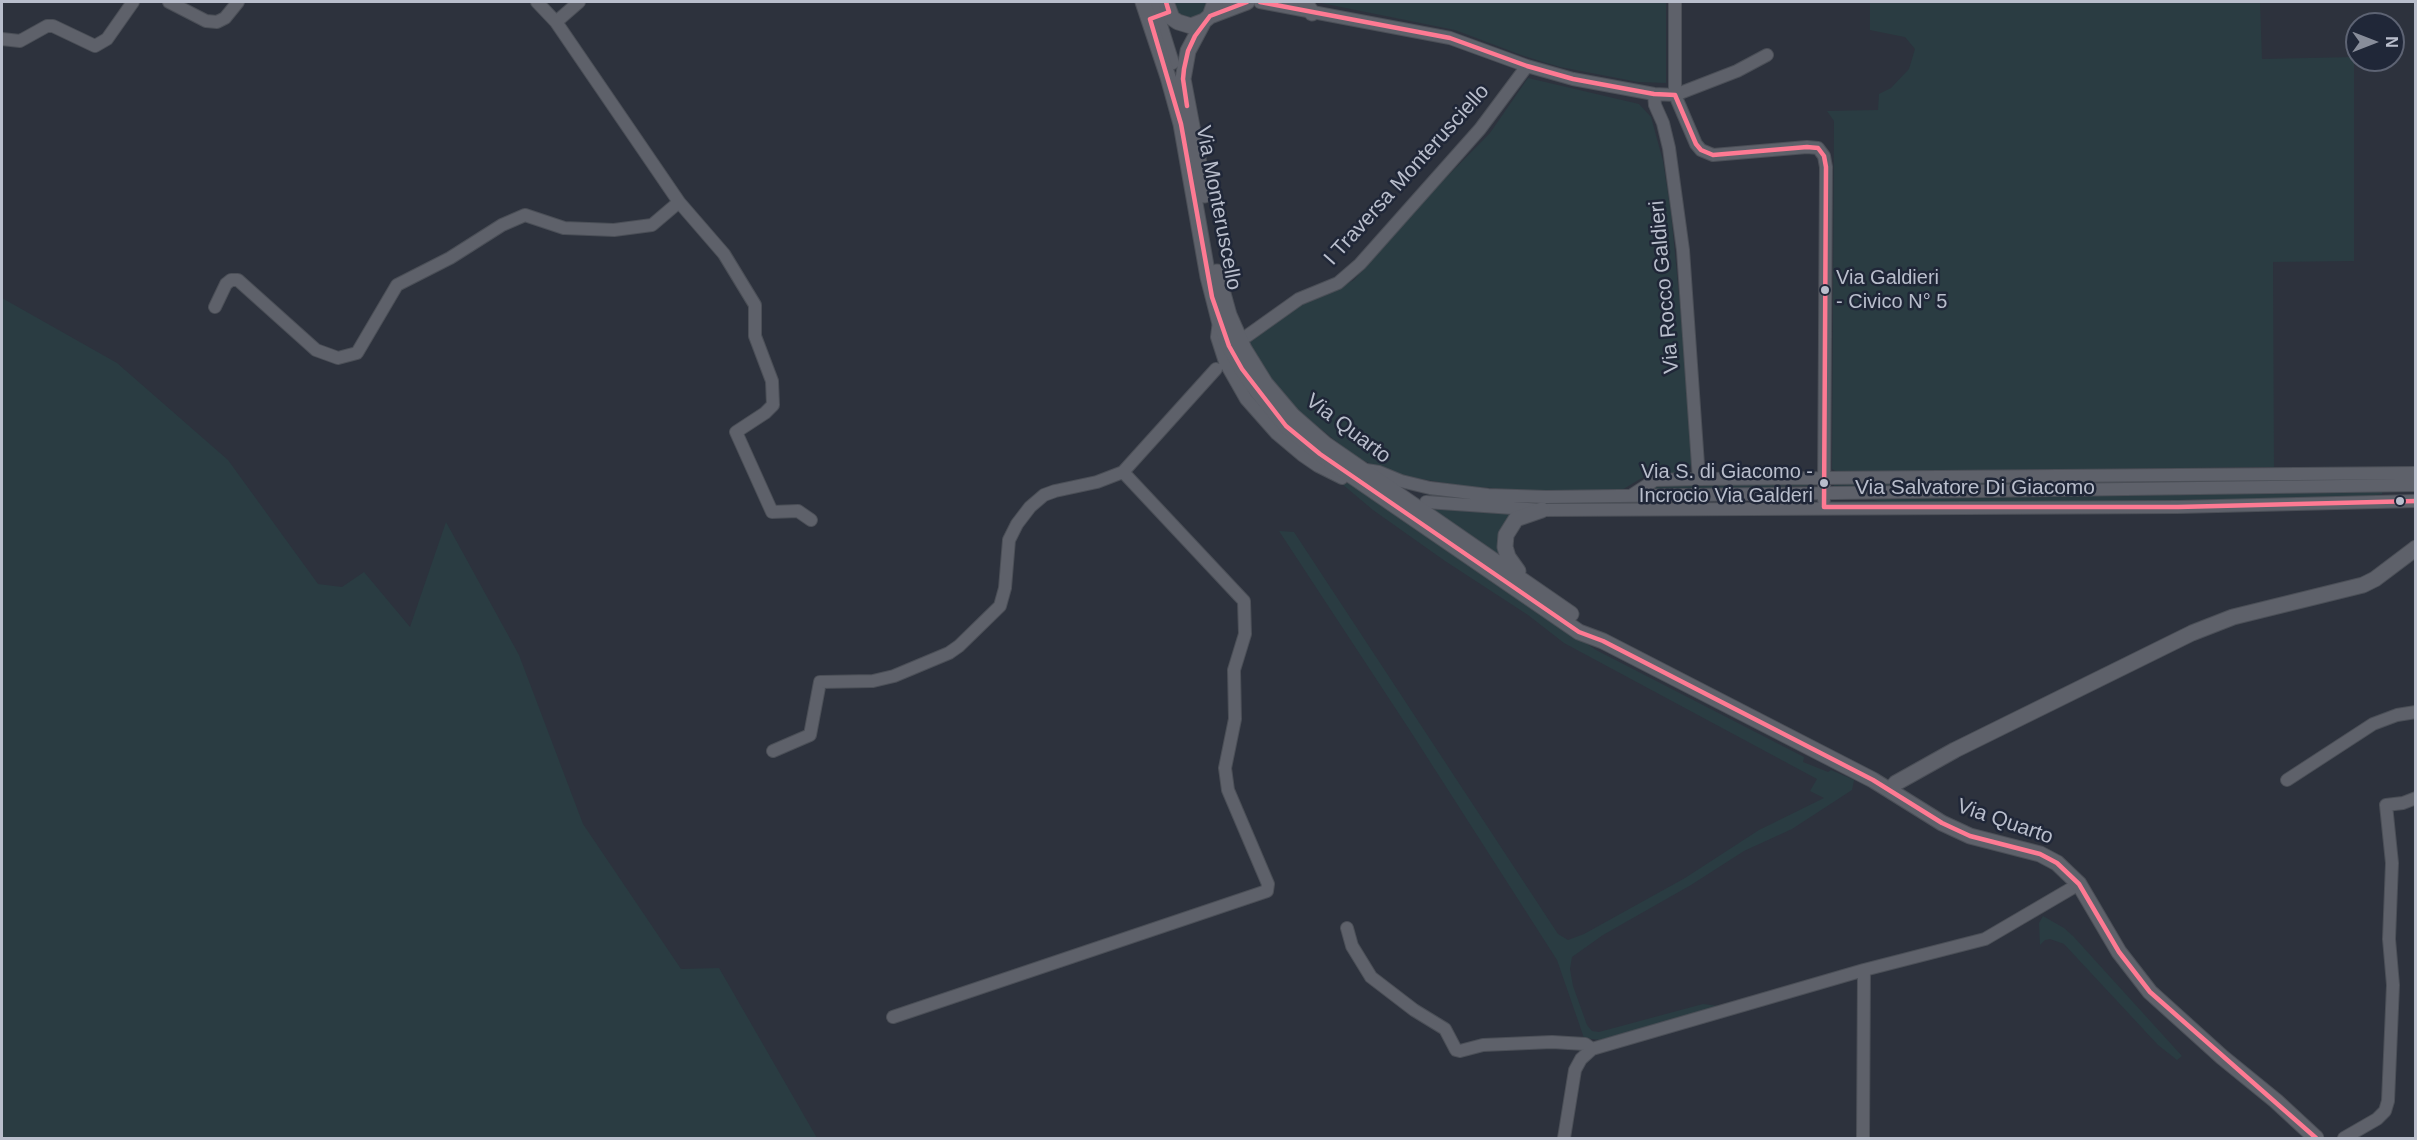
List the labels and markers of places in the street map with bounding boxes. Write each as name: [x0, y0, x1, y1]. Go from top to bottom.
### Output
place label: Via Galdieri - Civico N° 5: [1836, 266, 1947, 313]
marker: Via Galdieri - Civico N° 5: [1819, 284, 1831, 296]
place label: Via S. di Giacomo - Incrocio Via Galderi: [1639, 460, 1813, 507]
marker: Via S. di Giacomo - Incrocio Via Galderi: [1818, 477, 1830, 489]
unlabelled marker: [2394, 495, 2406, 507]

